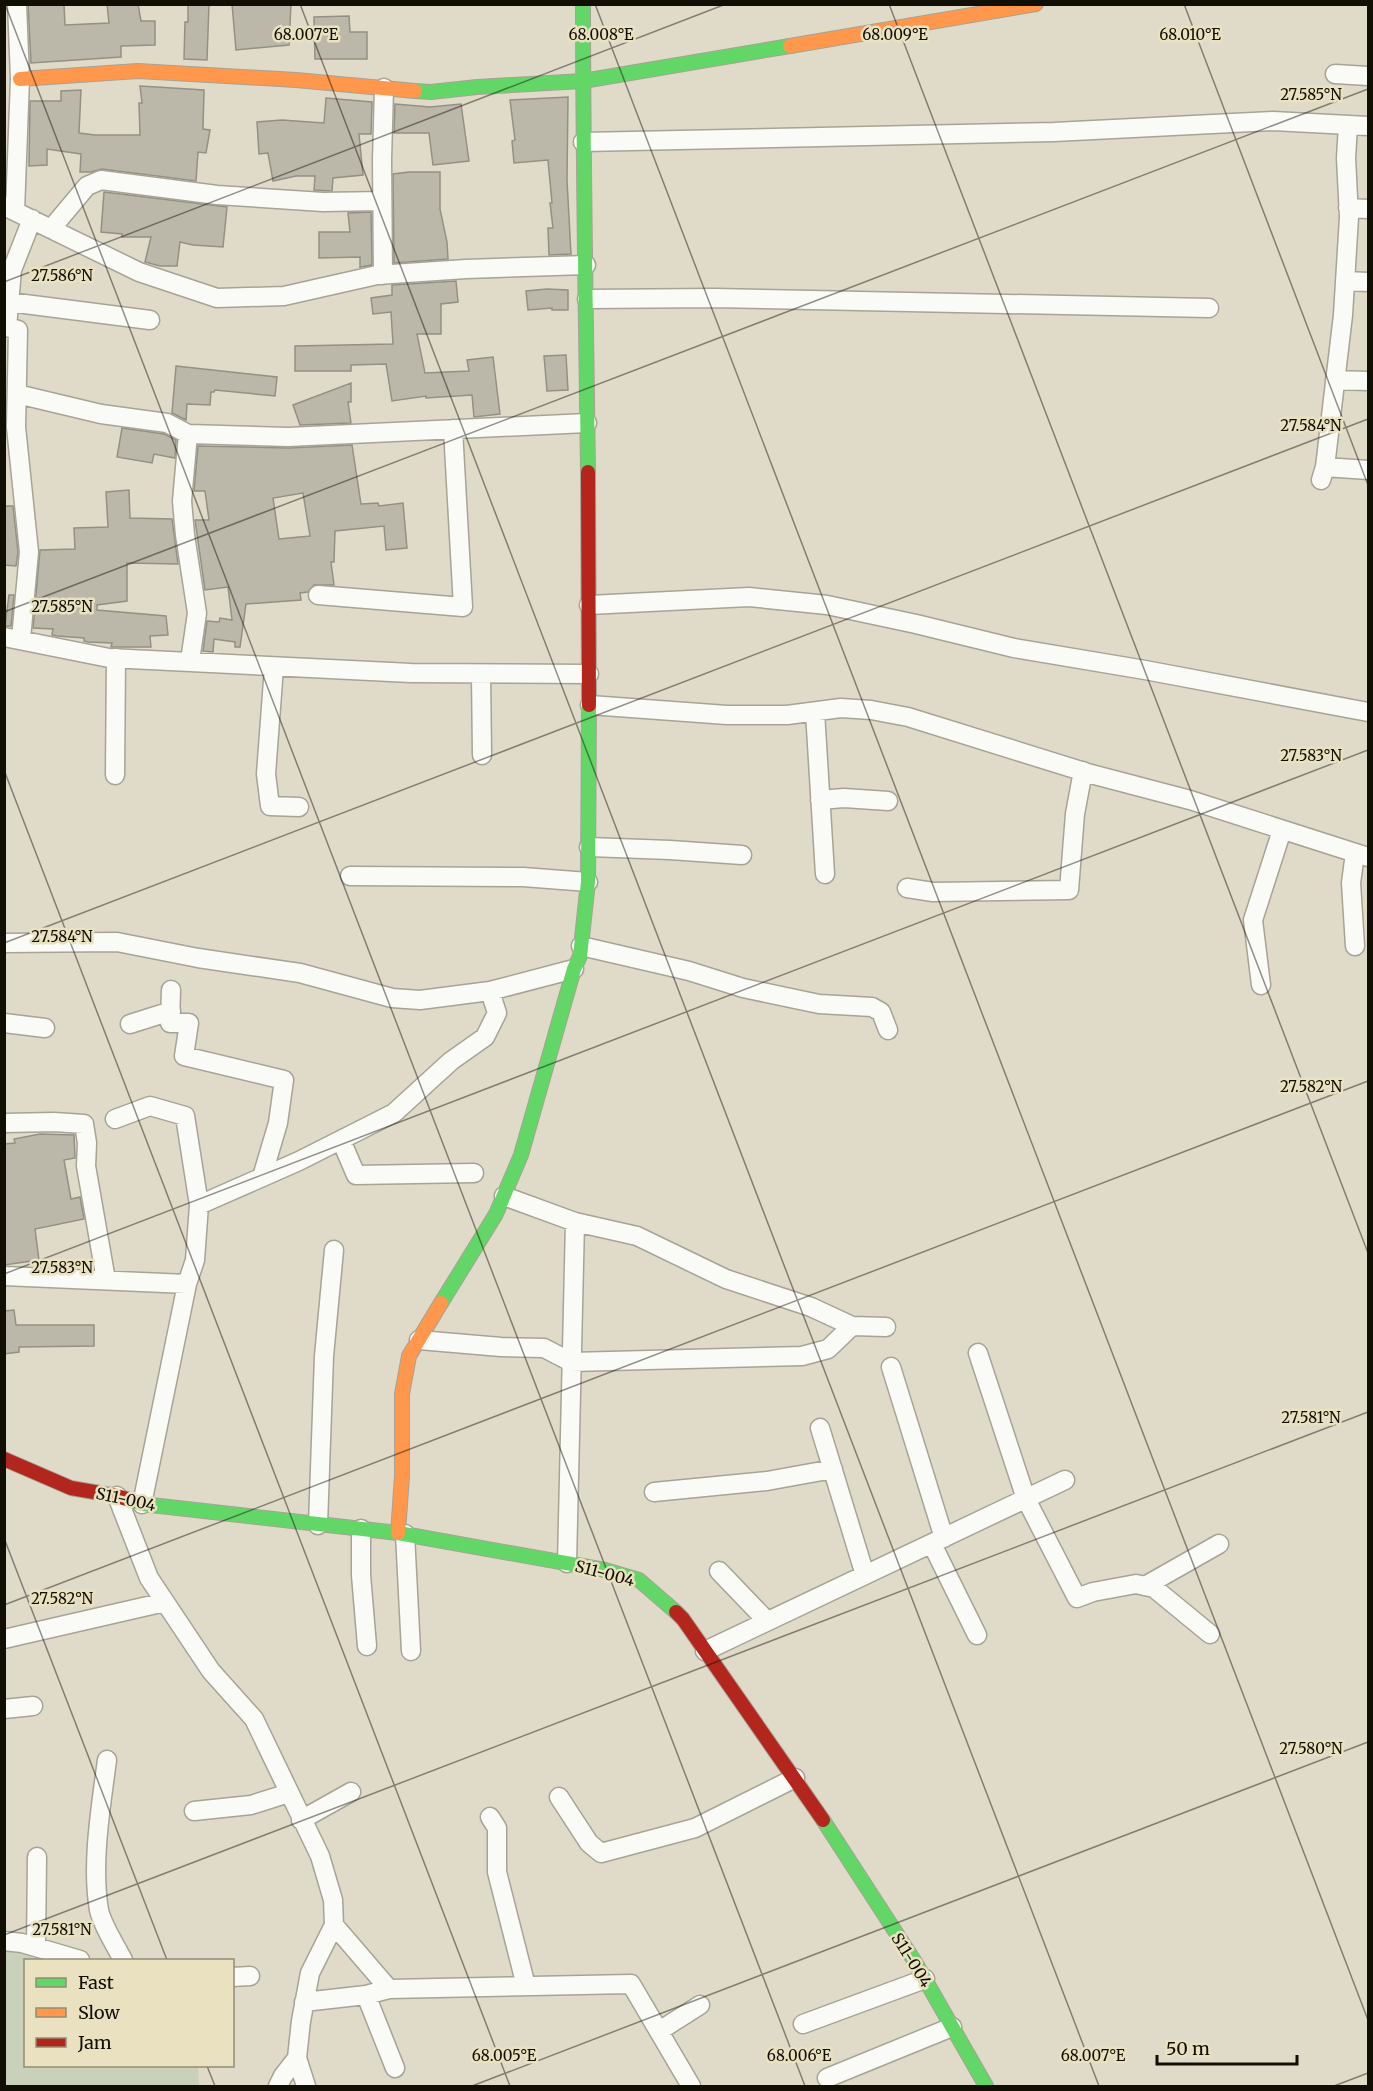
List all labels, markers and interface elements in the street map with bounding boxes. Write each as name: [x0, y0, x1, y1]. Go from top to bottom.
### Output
text: 68.007°E: [274, 25, 339, 44]
text: 68.008°E: [568, 25, 634, 44]
text: 68.009°E: [862, 25, 928, 44]
text: 68.010°E: [1159, 25, 1221, 44]
text: 27.585°N: [1280, 85, 1342, 104]
text: 27.586°N: [31, 266, 93, 285]
text: 27.584°N: [1280, 416, 1342, 435]
text: 27.585°N: [31, 597, 93, 616]
text: 27.583°N: [1280, 746, 1342, 765]
text: 27.584°N: [31, 927, 93, 946]
text: 27.582°N: [1280, 1077, 1342, 1096]
text: 27.583°N: [31, 1258, 93, 1277]
text: 27.581°N: [1281, 1408, 1341, 1427]
street label: S11-004: [94, 1483, 158, 1515]
street label: S11-004: [573, 1555, 637, 1591]
text: 27.582°N: [31, 1589, 93, 1608]
text: 27.580°N: [1279, 1739, 1343, 1758]
text: 27.581°N: [32, 1920, 92, 1939]
street label: S11-004: [887, 1929, 937, 1991]
legend: [24, 1959, 234, 2067]
text: Fast: [78, 1971, 114, 1994]
text: Slow: [78, 2001, 121, 2024]
scale bar: [1157, 2028, 1296, 2066]
text: Jam: [77, 2031, 112, 2054]
text: 50 m: [1166, 2037, 1210, 2060]
text: 68.005°E: [472, 2046, 537, 2065]
text: 68.006°E: [767, 2046, 832, 2065]
text: 68.007°E: [1061, 2046, 1126, 2065]

